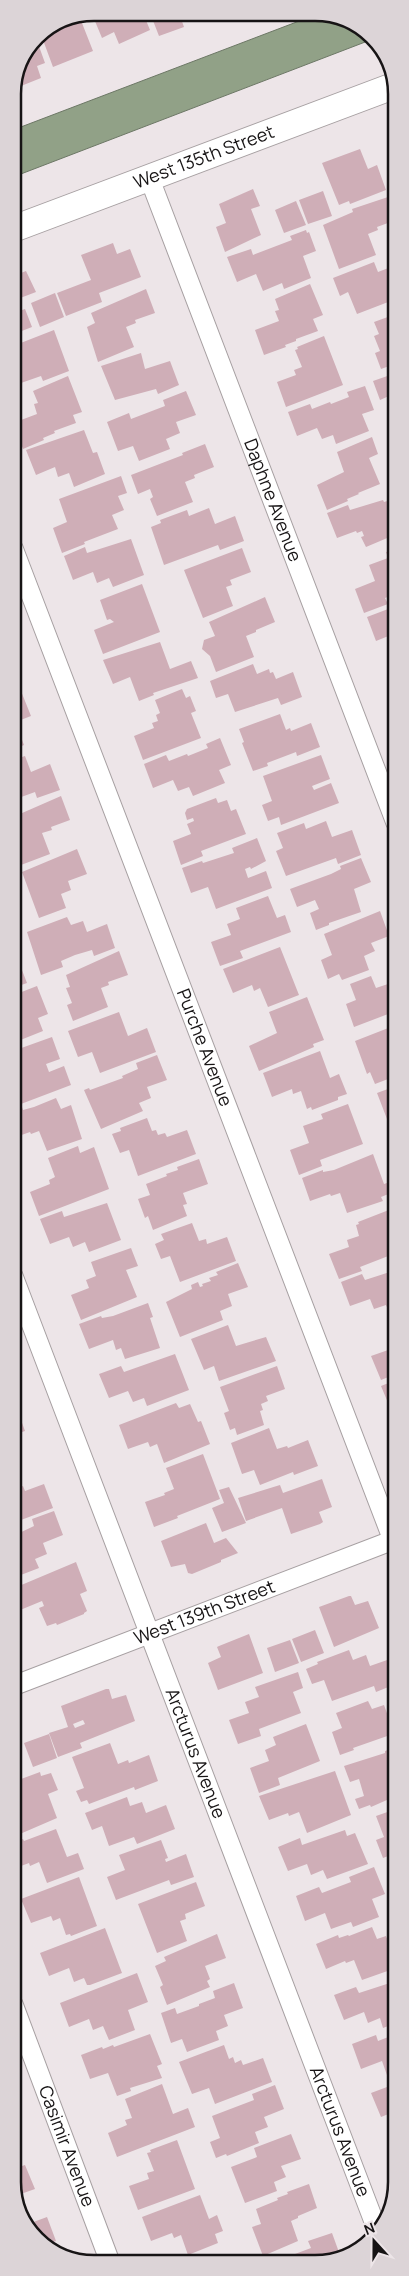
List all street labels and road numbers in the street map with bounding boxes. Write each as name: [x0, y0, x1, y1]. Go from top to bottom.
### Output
street label: West 135th Street: [130, 119, 277, 194]
street label: Daphne Avenue: [239, 435, 308, 565]
street label: Purche Avenue: [172, 985, 239, 1110]
street label: West 139th Street: [130, 1574, 278, 1650]
street label: Arcturus Avenue: [160, 1684, 232, 1822]
street label: Arcturus Avenue: [305, 2063, 376, 2200]
street label: Casimir Avenue: [34, 2082, 101, 2210]

